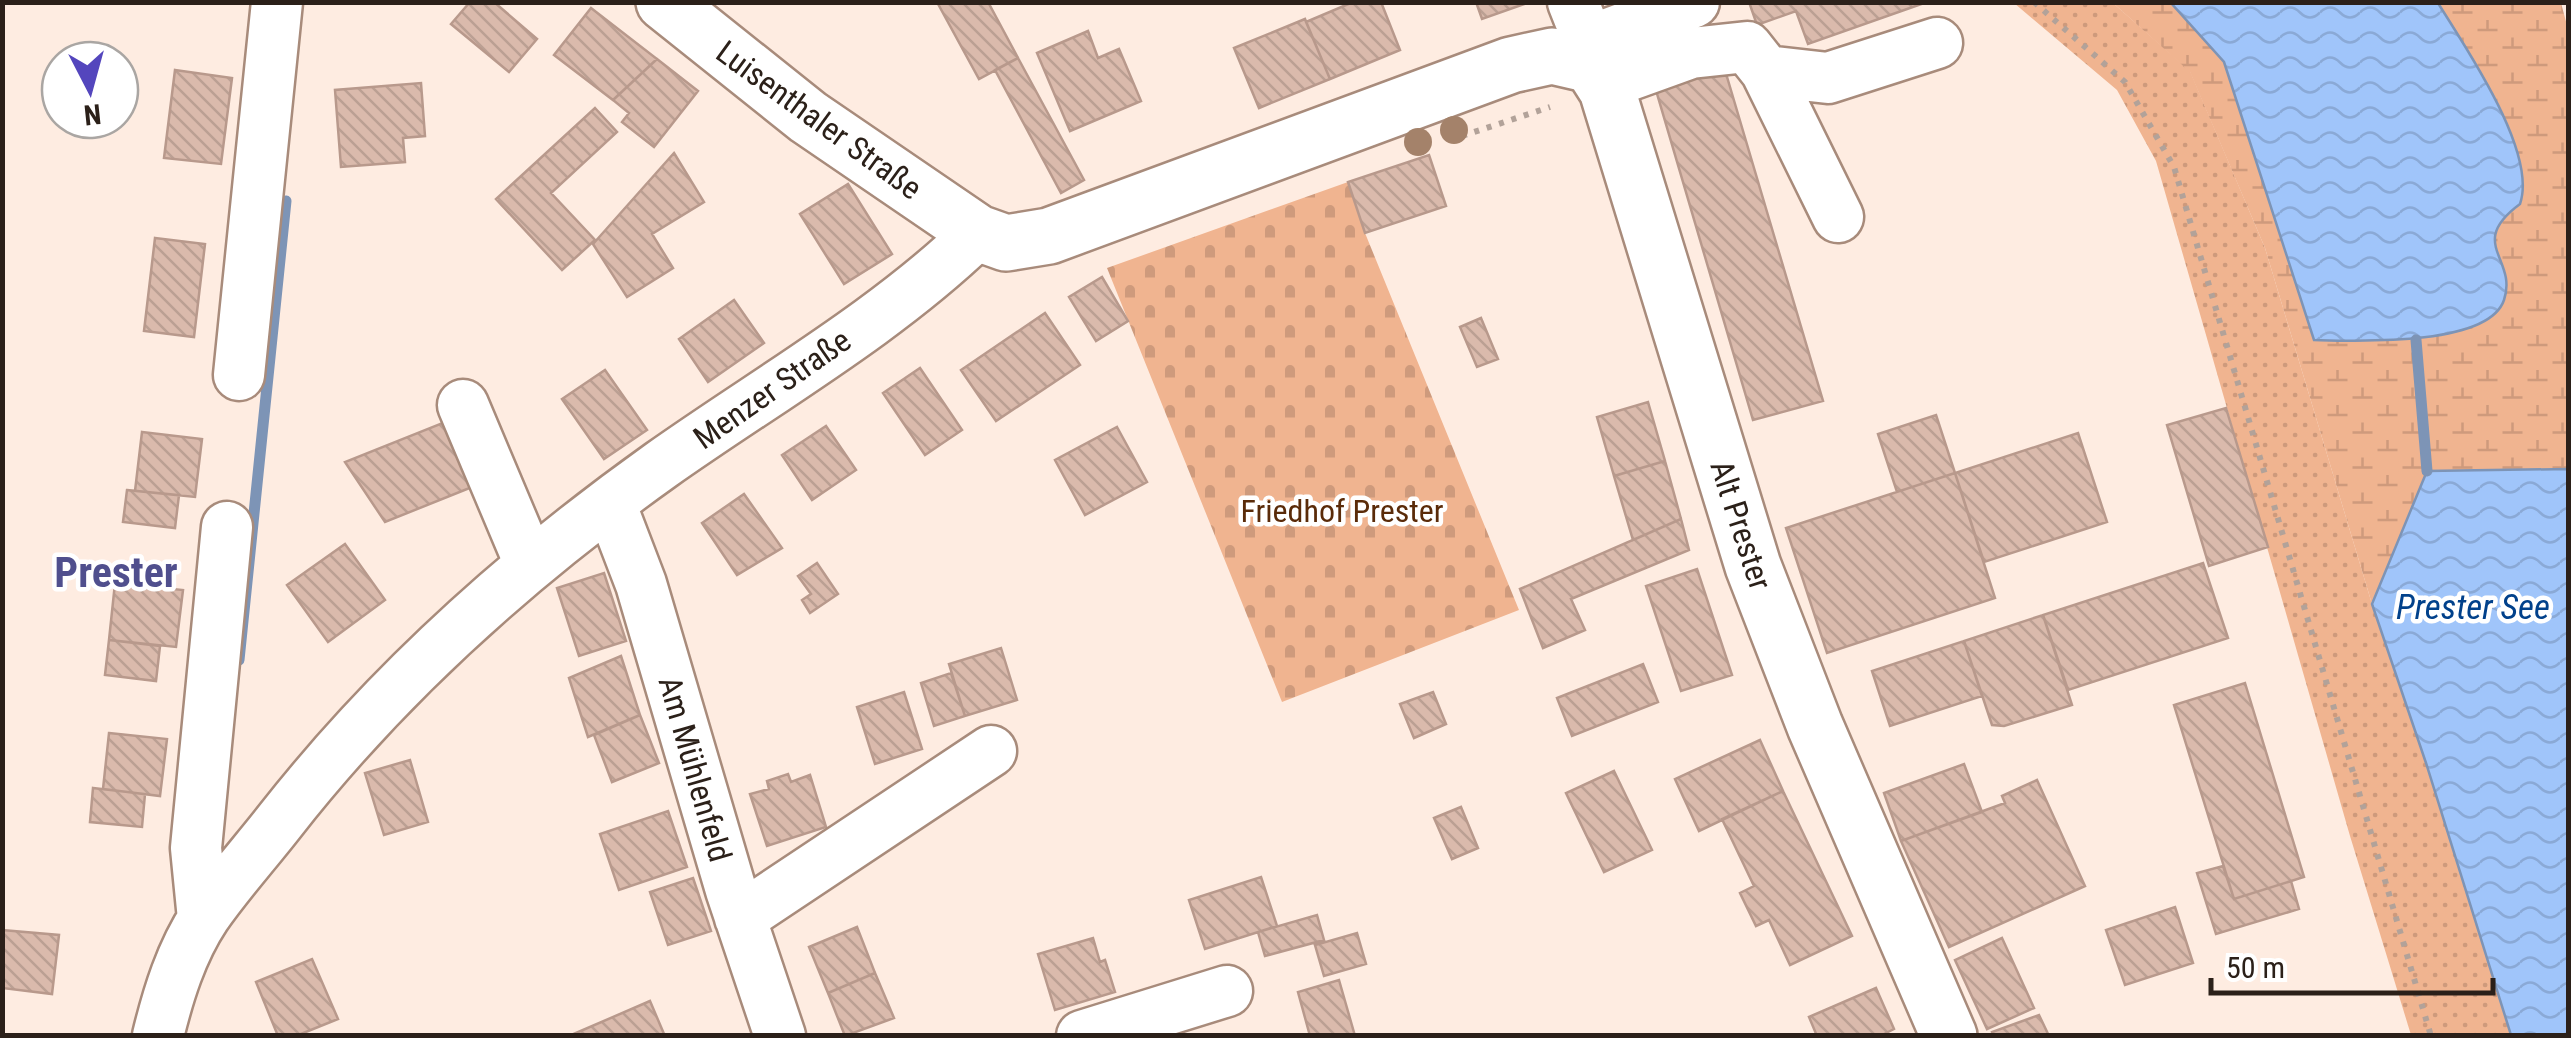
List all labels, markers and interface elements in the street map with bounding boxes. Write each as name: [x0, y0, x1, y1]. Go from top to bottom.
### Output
street label: Luisenthaler Straße: [709, 33, 929, 207]
north arrow: [40, 40, 140, 140]
text: N: [82, 97, 103, 132]
street label: Menzer Straße: [686, 321, 858, 457]
street label: Alt Prester: [1702, 456, 1780, 595]
park label: Friedhof Prester: [1241, 492, 1444, 530]
district label: Prester: [54, 548, 178, 597]
water label: Prester See: [2396, 587, 2550, 628]
street label: Am Mühlenfeld: [650, 672, 740, 866]
scale bar: [2211, 933, 2494, 995]
text: 50 m: [2226, 950, 2285, 985]

